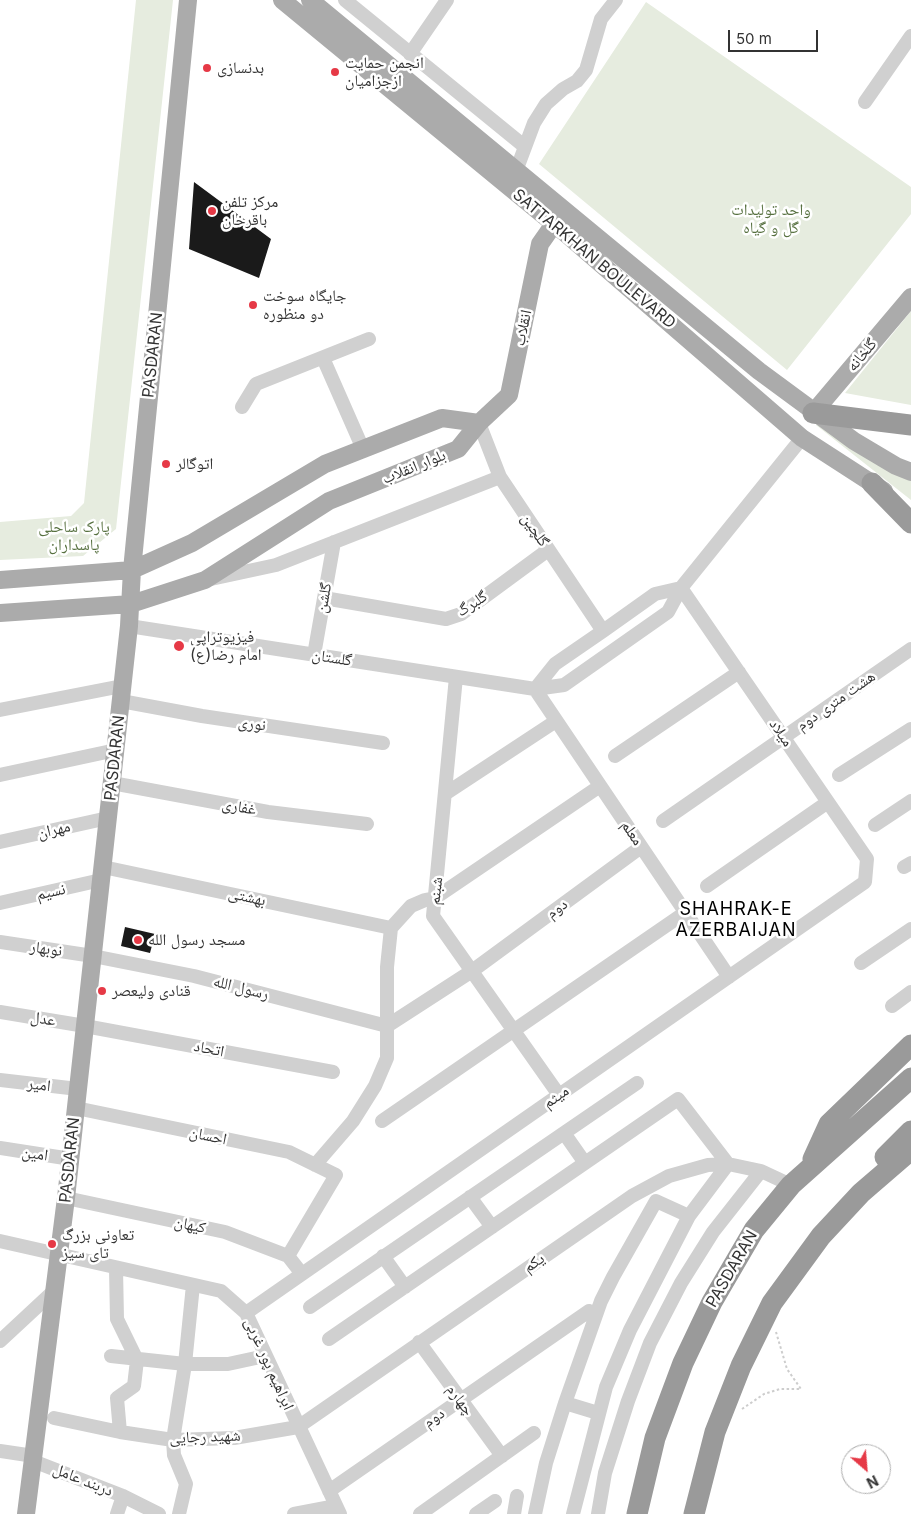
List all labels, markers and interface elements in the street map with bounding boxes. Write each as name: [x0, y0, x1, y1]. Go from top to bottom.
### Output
scale bar: [731, 20, 821, 52]
text: 50 m: [736, 29, 772, 48]
place label: انجمن حمایت ازجزامیان: [345, 53, 424, 91]
place label: بدنسازی: [217, 58, 264, 78]
marker: بدنسازی: [201, 62, 213, 74]
marker: انجمن حمایت ازجزامیان: [329, 66, 341, 78]
street label: SATTARKHAN BOULEVARD: [509, 185, 679, 333]
place label: مرکز تلفن باقرخان: [222, 192, 278, 230]
park label: واحد تولیدات گل و گیاه: [731, 200, 811, 238]
marker: مرکز تلفن باقرخان: [206, 205, 218, 217]
place label: جایگاه سوخت دو منظوره: [263, 286, 346, 324]
marker: جایگاه سوخت دو منظوره: [247, 299, 259, 311]
street label: انقلاب: [510, 308, 536, 348]
street label: PASDARAN: [139, 311, 167, 399]
street label: گلخانه: [843, 335, 881, 375]
street label: بلوار انقلاب: [379, 446, 449, 488]
place label: اتوگالر: [176, 454, 213, 474]
marker: اتوگالر: [160, 458, 172, 470]
street label: گلچین: [517, 510, 553, 550]
park label: پارک ساحلی پاسداران: [38, 517, 110, 555]
street label: گلشن: [312, 581, 336, 615]
street label: گلبرگ: [453, 587, 491, 621]
place label: فیزیوتراپی امام رضا(ع): [190, 627, 262, 665]
marker: فیزیوتراپی امام رضا(ع): [172, 639, 186, 653]
street label: گلستان: [311, 645, 353, 671]
street label: هشت متری دوم: [793, 667, 879, 735]
street label: نوری: [237, 713, 267, 735]
street label: PASDARAN: [101, 714, 129, 802]
street label: میلاد: [765, 715, 797, 751]
street label: غفاری: [220, 795, 258, 819]
street label: مهران: [36, 817, 72, 843]
street label: معلم: [617, 817, 647, 849]
street label: شبنم: [425, 876, 447, 906]
street label: نسیم: [35, 879, 67, 905]
street label: بهشتی: [226, 884, 268, 910]
street label: دوم: [542, 895, 572, 923]
district label: SHAHRAK-E AZERBAIJAN: [674, 899, 798, 942]
place label: مسجد رسول الله: [148, 930, 245, 950]
marker: مسجد رسول الله: [132, 934, 144, 946]
street label: نوبهار: [29, 937, 63, 961]
street label: رسول الله: [211, 972, 271, 1004]
place label: قنادی ولیعصر: [112, 981, 191, 1001]
marker: قنادی ولیعصر: [96, 985, 108, 997]
street label: عدل: [29, 1008, 57, 1030]
street label: اتحاد: [192, 1037, 226, 1061]
street label: امیر: [26, 1074, 52, 1096]
street label: میثم: [539, 1081, 573, 1113]
street label: PASDARAN: [56, 1116, 84, 1204]
street label: احسان: [187, 1123, 229, 1149]
street label: امین: [21, 1143, 49, 1165]
street label: کیهان: [172, 1212, 208, 1238]
place label: تعاونی بزرگ تای سیز: [62, 1225, 134, 1263]
street label: PASDARAN: [702, 1227, 762, 1311]
marker: تعاونی بزرگ تای سیز: [46, 1238, 58, 1250]
street label: یکم: [520, 1249, 548, 1277]
street label: ابراهیم پور غربی: [240, 1315, 298, 1413]
street label: چهارم: [442, 1380, 478, 1420]
street label: دوم: [420, 1404, 448, 1432]
street label: شهید رجایی: [169, 1426, 241, 1448]
north arrow: [841, 1444, 891, 1494]
street label: دربند عامل: [50, 1459, 116, 1501]
text: N: [864, 1472, 881, 1492]

